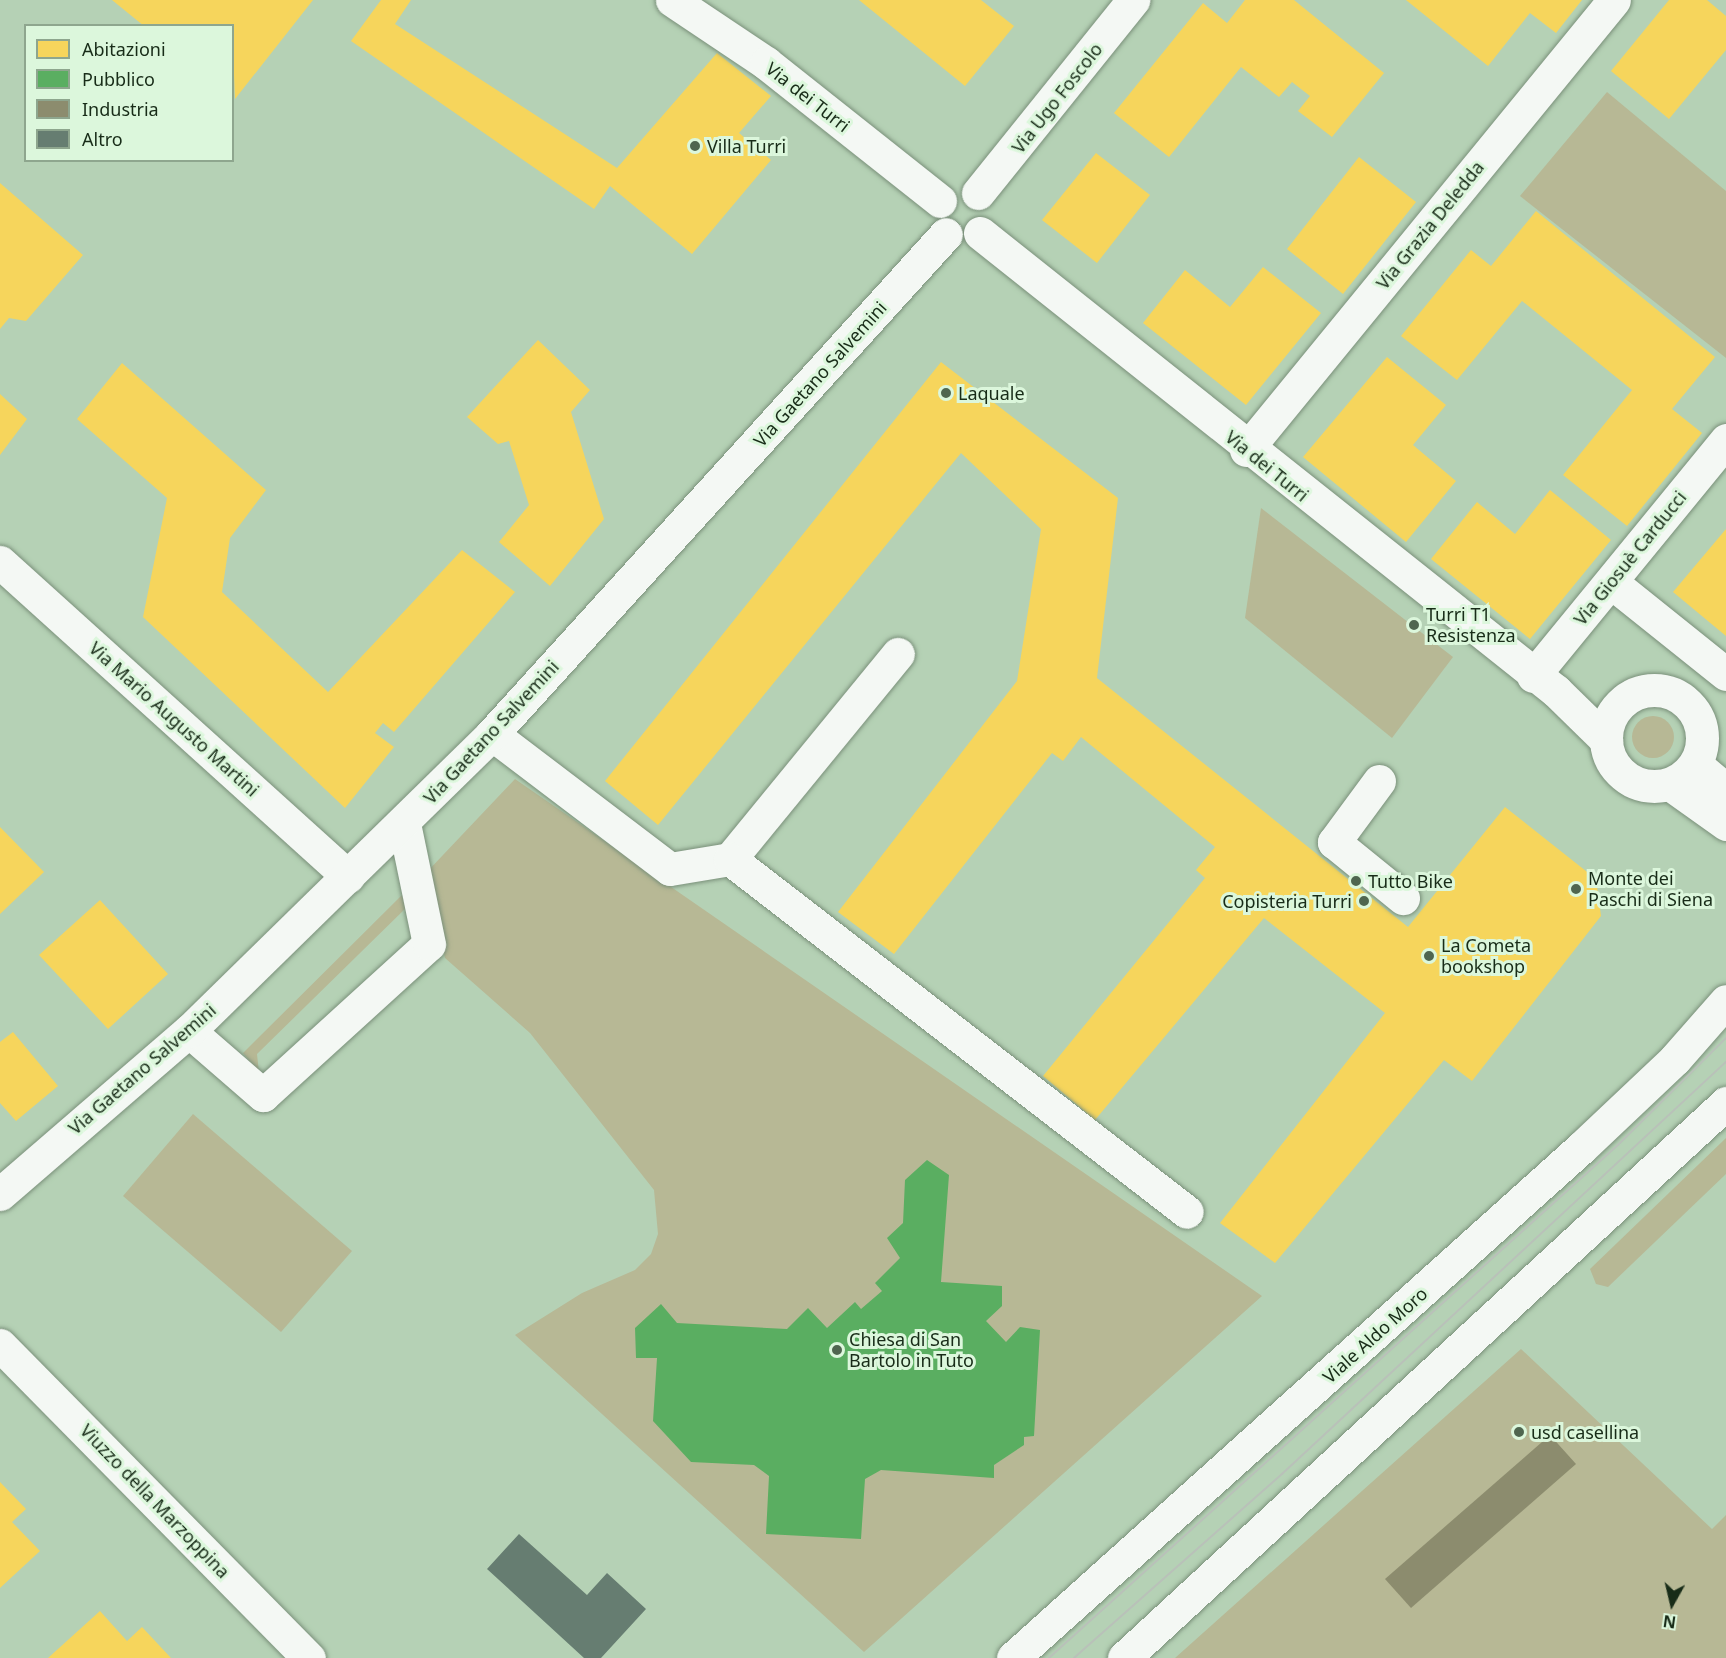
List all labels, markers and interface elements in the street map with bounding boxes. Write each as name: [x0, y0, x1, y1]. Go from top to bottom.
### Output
legend: [24, 24, 234, 162]
text: Abitazioni: [82, 37, 166, 61]
street label: Via Ugo Foscolo: [1007, 39, 1107, 157]
street label: Via dei Turri: [762, 58, 854, 136]
text: Pubblico: [82, 67, 155, 91]
text: Industria: [82, 97, 159, 121]
text: Altro: [82, 127, 123, 151]
place label: Villa Turri: [707, 135, 786, 157]
marker: Villa Turri: [688, 139, 702, 153]
street label: Via Grazia Deledda: [1372, 157, 1488, 293]
street label: Via Gaetano Salvemini: [749, 297, 891, 451]
place label: Laquale: [958, 382, 1025, 404]
marker: Laquale: [939, 386, 953, 400]
street label: Via dei Turri: [1221, 426, 1313, 506]
street label: Via Giosuè Carducci: [1569, 487, 1691, 629]
place label: Turri T1 Resistenza: [1426, 604, 1516, 646]
marker: Turri T1 Resistenza: [1407, 618, 1421, 632]
street label: Via Mario Augusto Martini: [85, 637, 263, 801]
street label: Via Gaetano Salvemini: [419, 656, 563, 808]
place label: Monte dei Paschi di Siena: [1588, 868, 1713, 910]
place label: Tutto Bike: [1368, 870, 1453, 892]
marker: Tutto Bike: [1349, 874, 1363, 888]
marker: Monte dei Paschi di Siena: [1569, 882, 1583, 896]
place label: Copisteria Turri: [1222, 890, 1352, 912]
marker: Copisteria Turri: [1357, 894, 1371, 908]
place label: La Cometa bookshop: [1441, 935, 1531, 978]
marker: La Cometa bookshop: [1422, 949, 1436, 963]
street label: Via Gaetano Salvemini: [64, 999, 220, 1139]
street label: Viale Aldo Moro: [1318, 1282, 1432, 1388]
place label: Chiesa di San Bartolo in Tuto: [849, 1329, 974, 1372]
marker: Chiesa di San Bartolo in Tuto: [830, 1343, 844, 1357]
street label: Viuzzo della Marzoppina: [76, 1420, 234, 1582]
place label: usd casellina: [1531, 1421, 1639, 1443]
marker: usd casellina: [1512, 1425, 1526, 1439]
north arrow: [1642, 1574, 1702, 1634]
text: N: [1662, 1610, 1677, 1634]

